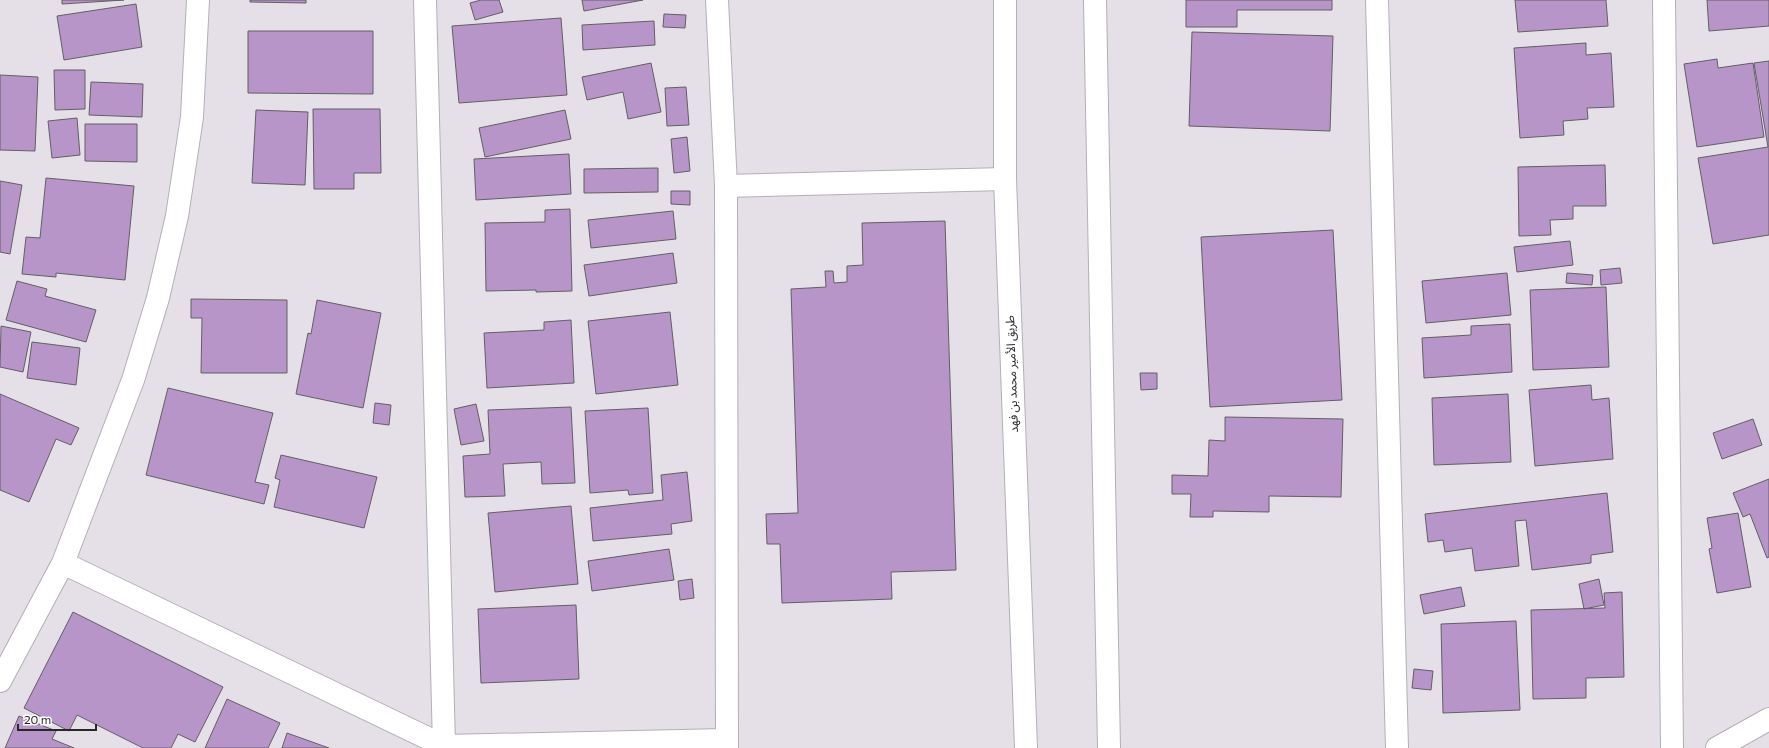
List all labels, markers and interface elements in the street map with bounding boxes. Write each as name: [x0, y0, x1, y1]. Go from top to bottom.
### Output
street label: طريق الأمير محمد بن فهد: [1002, 315, 1022, 433]
scale bar: [18, 706, 96, 732]
text: 20 m: [24, 712, 51, 726]

